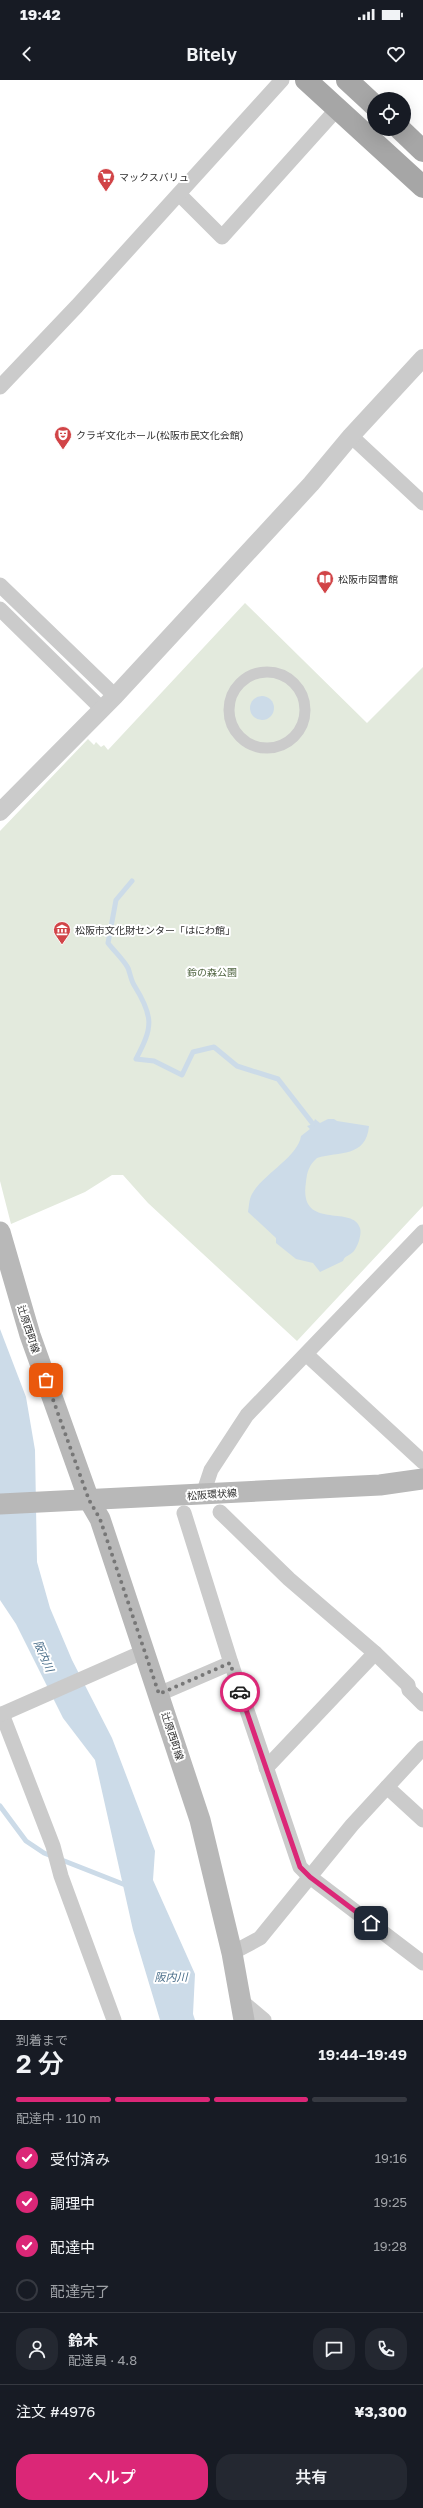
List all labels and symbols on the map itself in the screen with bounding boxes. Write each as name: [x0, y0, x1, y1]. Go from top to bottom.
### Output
supermarket icon: マックスバリュ: [96, 167, 116, 192]
place label: マックスバリュ: [119, 171, 189, 183]
theatre icon: クラギ文化ホール(松阪市民文化会館): [53, 425, 73, 450]
place label: クラギ文化ホール(松阪市民文化会館): [76, 429, 244, 441]
library icon: 松阪市図書館: [315, 569, 335, 594]
place label: 松阪市図書館: [338, 573, 398, 585]
museum icon: 松阪市文化財センター「はにわ館」: [52, 920, 72, 945]
place label: 松阪市文化財センター「はにわ館」: [75, 924, 235, 936]
park label: 鈴の森公園: [187, 966, 237, 978]
street label: 辻原西町線: [16, 1303, 42, 1355]
pin: [29, 1363, 63, 1397]
street label: 松阪環状線: [187, 1486, 237, 1502]
water label: 阪内川: [32, 1638, 58, 1674]
courier: [220, 1672, 260, 1712]
street label: 辻原西町線: [160, 1710, 186, 1762]
pin: [354, 1906, 388, 1940]
water label: 阪内川: [155, 1970, 188, 1983]

